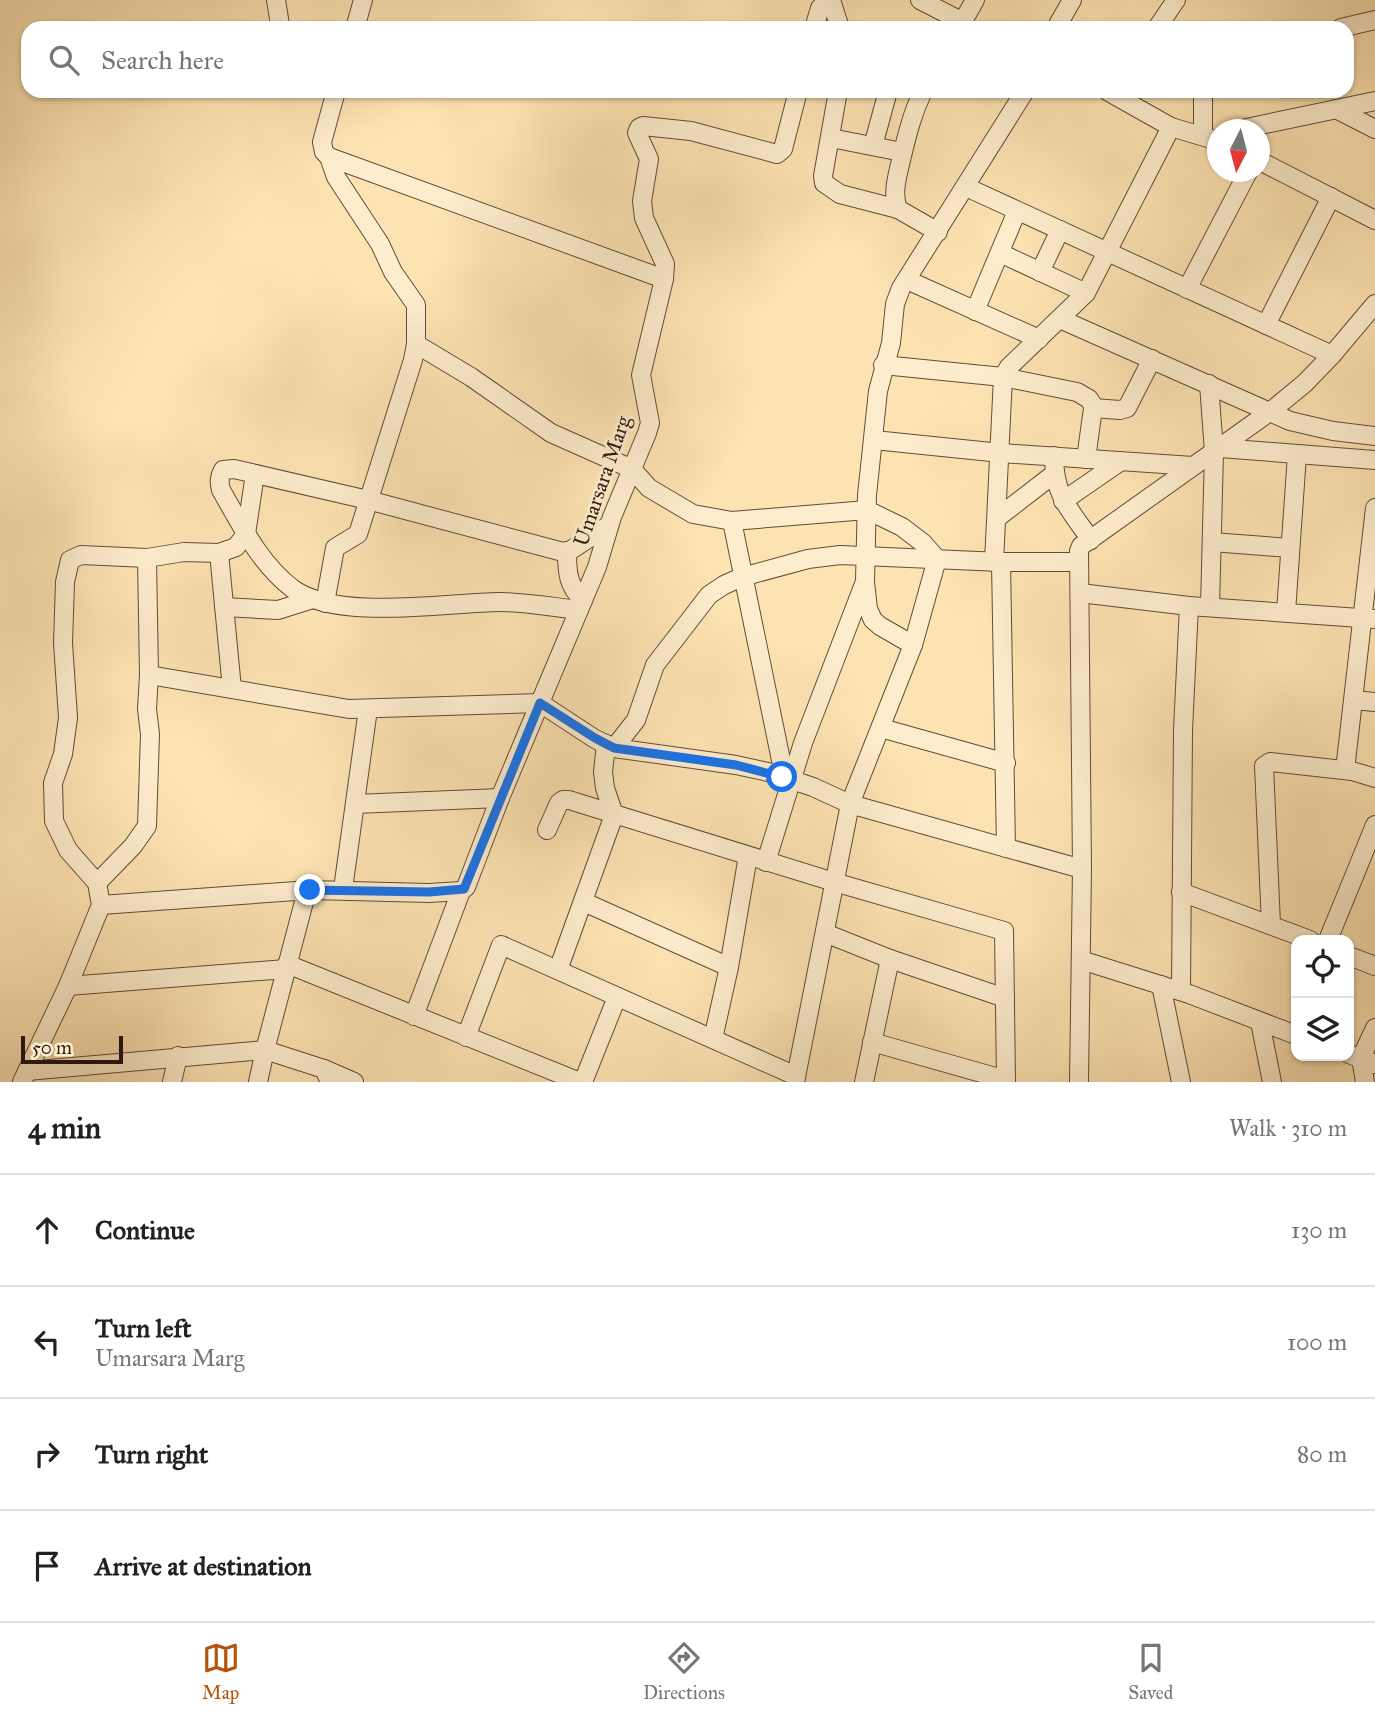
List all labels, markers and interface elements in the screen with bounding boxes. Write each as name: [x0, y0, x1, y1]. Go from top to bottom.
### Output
search box: [21, 21, 1354, 98]
icon: search: [45, 41, 83, 79]
text: Search here: [101, 44, 224, 76]
north arrow: [1207, 119, 1270, 182]
street label: Umarsara Marg: [567, 412, 637, 550]
route start: [766, 761, 797, 792]
route end: [294, 874, 325, 905]
map controls: [1291, 935, 1354, 1061]
button: locate: [1291, 935, 1354, 998]
button: layers: [1291, 998, 1354, 1061]
scale bar: [21, 1033, 122, 1065]
text: 50 m: [32, 1036, 72, 1059]
text: 4 min: [28, 1110, 101, 1146]
text: Walk · 310 m: [1229, 1114, 1347, 1142]
icon: ahead: [28, 1211, 66, 1249]
text: Continue: [95, 1214, 195, 1246]
text: 130 m: [1291, 1216, 1347, 1244]
text: Turn left: [95, 1312, 191, 1344]
icon: left: [28, 1323, 66, 1361]
text: 100 m: [1287, 1328, 1347, 1356]
text: Umarsara Marg: [95, 1344, 244, 1372]
icon: right: [28, 1435, 66, 1473]
text: Turn right: [95, 1438, 208, 1470]
text: 80 m: [1297, 1440, 1347, 1468]
icon: arrive: [28, 1547, 66, 1585]
text: Arrive at destination: [95, 1550, 312, 1582]
tab: Map: [202, 1639, 240, 1704]
tab: Directions: [643, 1639, 725, 1704]
tab: Saved: [1128, 1639, 1173, 1704]

